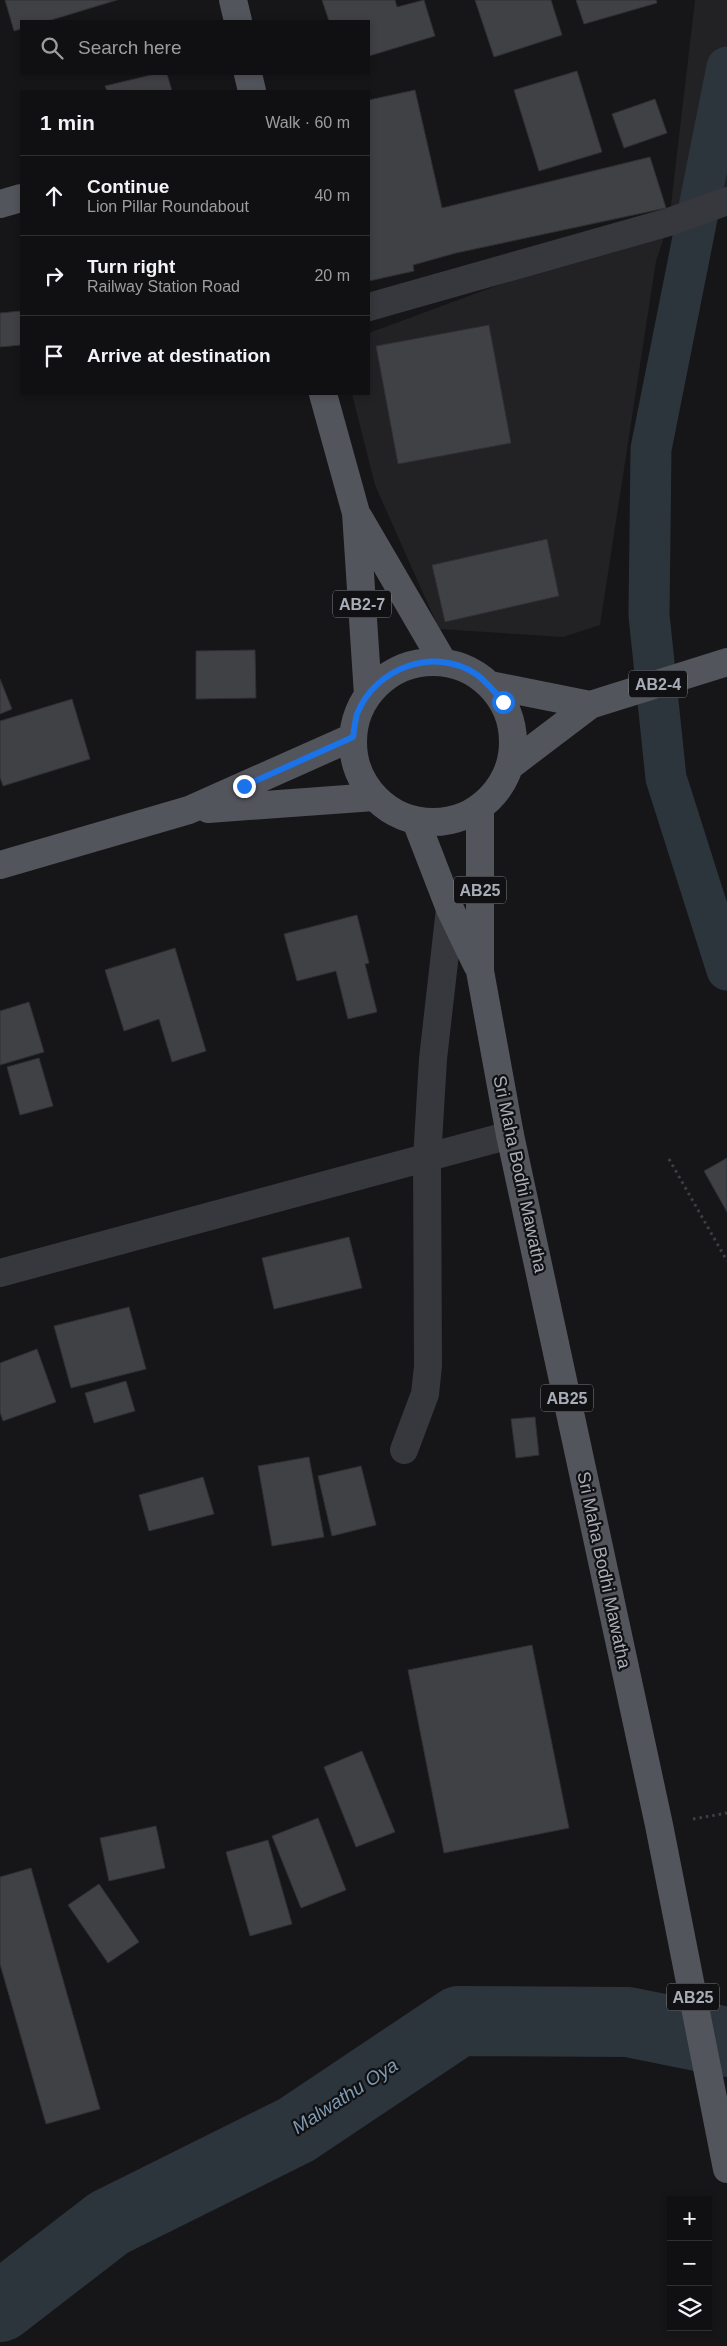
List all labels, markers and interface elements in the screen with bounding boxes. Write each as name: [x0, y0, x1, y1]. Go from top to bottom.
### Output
search box: [20, 20, 370, 75]
icon: search: [38, 34, 66, 62]
text: Search here: [78, 37, 182, 58]
text: 1 min: [40, 111, 95, 134]
text: Walk · 60 m: [265, 114, 350, 131]
text: Continue: [87, 176, 169, 197]
icon: ahead: [40, 182, 68, 210]
text: 40 m: [314, 187, 350, 204]
text: Lion Pillar Roundabout: [87, 198, 249, 215]
text: Turn right: [87, 256, 175, 277]
icon: right: [40, 262, 68, 290]
text: 20 m: [314, 267, 350, 284]
text: Railway Station Road: [87, 278, 240, 295]
icon: arrive: [40, 342, 68, 370]
text: Arrive at destination: [87, 345, 271, 366]
road number: AB2-7: [333, 590, 391, 618]
road number: AB2-4: [629, 671, 687, 698]
route start: [492, 691, 515, 714]
route end: [233, 775, 256, 798]
road number: AB25: [454, 876, 506, 904]
street label: Sri Maha Bodhi Mawatha: [489, 1074, 551, 1275]
road number: AB25: [541, 1385, 593, 1412]
street label: Sri Maha Bodhi Mawatha: [573, 1470, 635, 1671]
road number: AB25: [667, 1984, 719, 2010]
water label: Malwathu Oya: [288, 2054, 402, 2138]
map controls: [667, 2196, 712, 2331]
button: +: [667, 2196, 712, 2241]
button: −: [667, 2241, 712, 2286]
button: layers: [667, 2286, 712, 2331]

